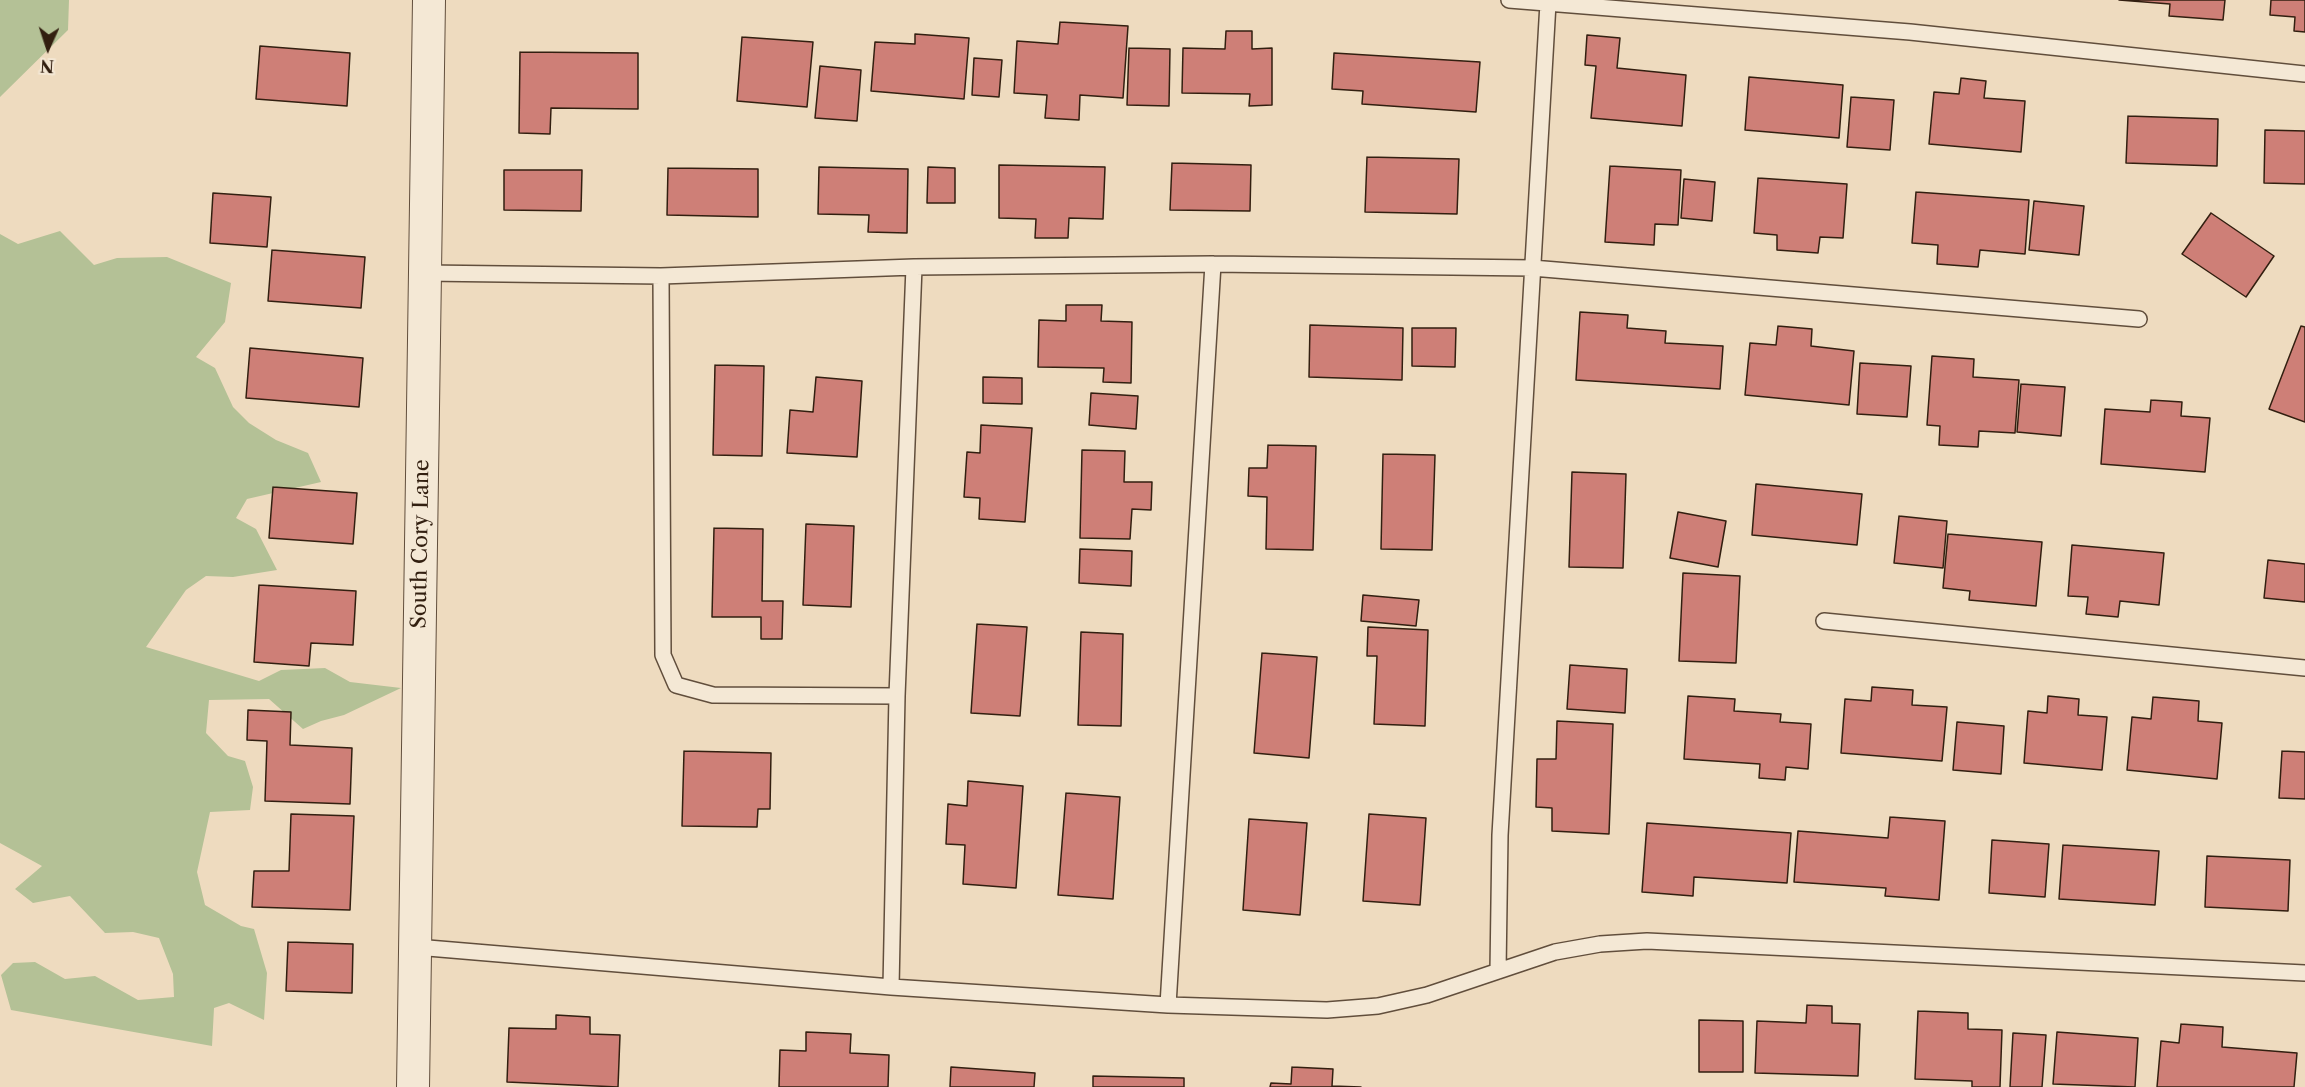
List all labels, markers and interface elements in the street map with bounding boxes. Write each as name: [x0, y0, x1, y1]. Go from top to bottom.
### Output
north arrow: [18, 18, 78, 78]
text: N: [40, 56, 55, 76]
street label: South Cory Lane: [407, 459, 435, 629]

